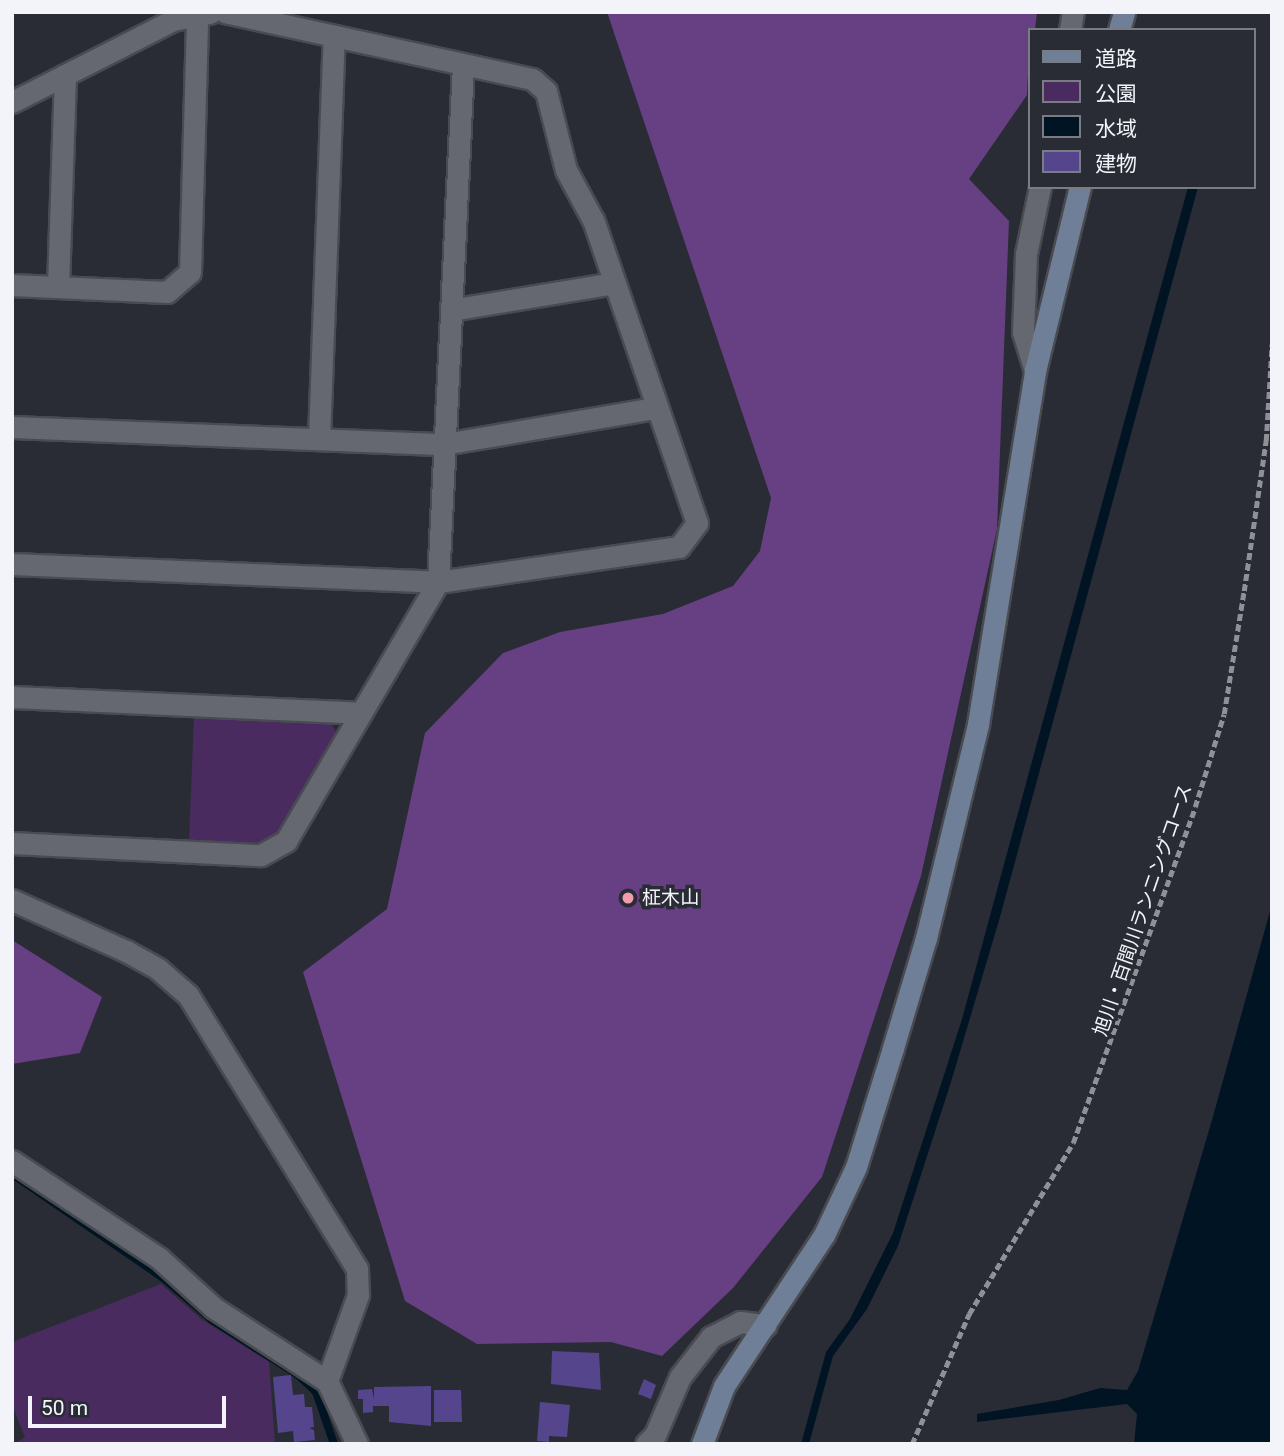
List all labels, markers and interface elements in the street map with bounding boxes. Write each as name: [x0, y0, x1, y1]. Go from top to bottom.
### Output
legend: [1028, 28, 1256, 189]
text: 道路: [1095, 47, 1137, 71]
text: 公園: [1095, 82, 1137, 106]
text: 水域: [1095, 117, 1137, 141]
text: 建物: [1095, 152, 1137, 176]
street label: 旭川・百間川ランニングコース: [1089, 781, 1197, 1039]
place label: 柾木山: [642, 887, 699, 909]
marker: 柾木山: [620, 890, 636, 906]
scale bar: [32, 1382, 229, 1426]
text: 50 m: [41, 1396, 88, 1420]

